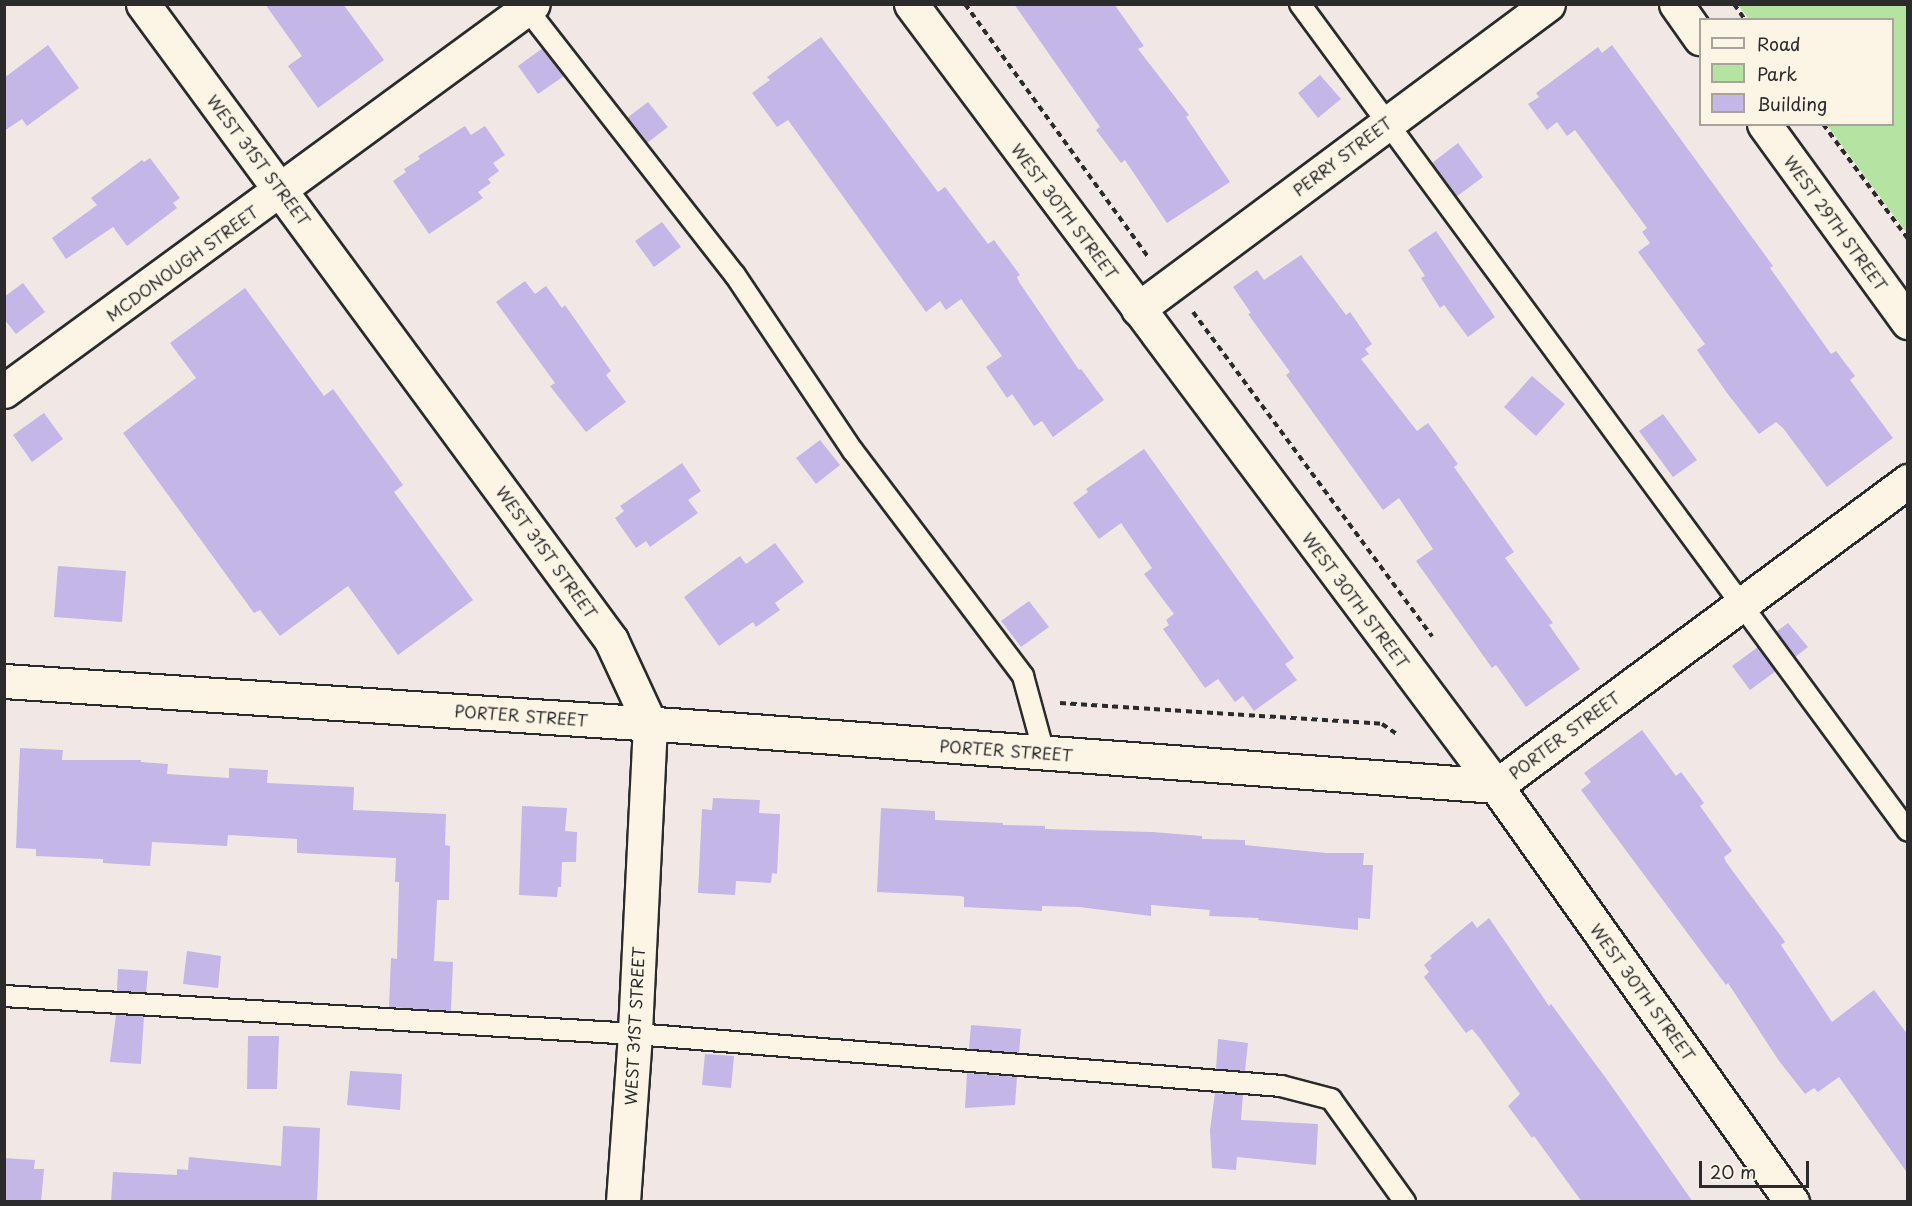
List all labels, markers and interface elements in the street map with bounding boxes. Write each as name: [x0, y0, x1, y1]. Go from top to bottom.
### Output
legend: [1699, 18, 1894, 126]
text: Road: [1757, 30, 1801, 57]
text: Park: [1757, 60, 1797, 87]
text: Building: [1757, 90, 1827, 117]
street label: WEST 31ST STREET: [203, 91, 315, 229]
street label: PERRY STREET: [1288, 112, 1396, 200]
street label: WEST 30TH STREET: [1008, 139, 1122, 283]
street label: WEST 29TH STREET: [1780, 152, 1892, 294]
street label: MCDONOUGH STREET: [102, 201, 262, 325]
street label: WEST 31ST STREET: [492, 482, 602, 622]
street label: WEST 30TH STREET: [1299, 528, 1413, 672]
street label: PORTER STREET: [1505, 687, 1623, 783]
street label: PORTER STREET: [454, 701, 588, 729]
street label: PORTER STREET: [939, 736, 1073, 764]
street label: WEST 30TH STREET: [1587, 920, 1699, 1064]
street label: WEST 31ST STREET: [620, 946, 648, 1106]
scale bar: [1702, 1149, 1812, 1187]
text: 20 m: [1710, 1158, 1756, 1185]

